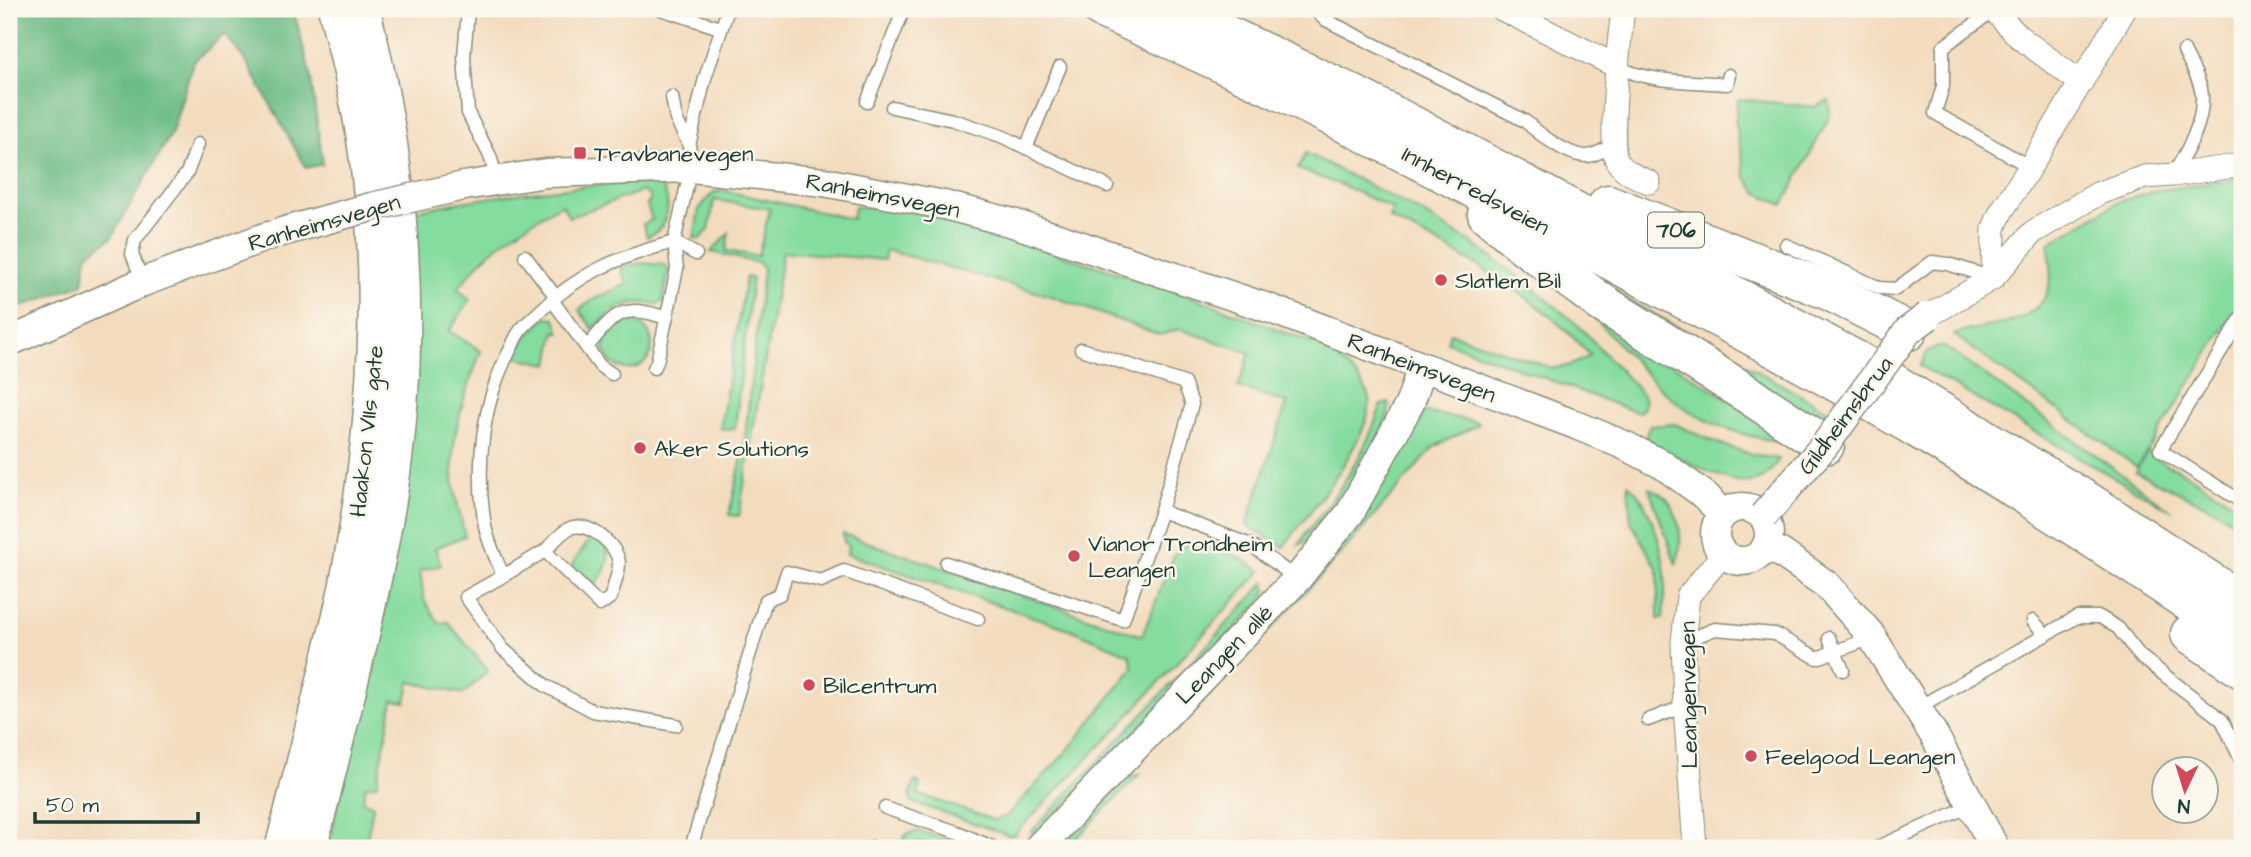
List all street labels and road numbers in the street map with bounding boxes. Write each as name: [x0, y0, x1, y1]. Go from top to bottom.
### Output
street label: Innherredsveien: [1396, 138, 1555, 243]
street label: Ranheimsvegen: [803, 165, 963, 228]
street label: Ranheimsvegen: [245, 186, 404, 261]
road number: 706: [1648, 212, 1704, 247]
street label: Ranheimsvegen: [1342, 325, 1500, 412]
street label: Haakon VIIs gate: [342, 344, 393, 519]
street label: Gildheimsbrua: [1791, 350, 1901, 481]
street label: Leangen allé: [1169, 598, 1281, 713]
street label: Leangenvegen: [1672, 621, 1707, 769]

